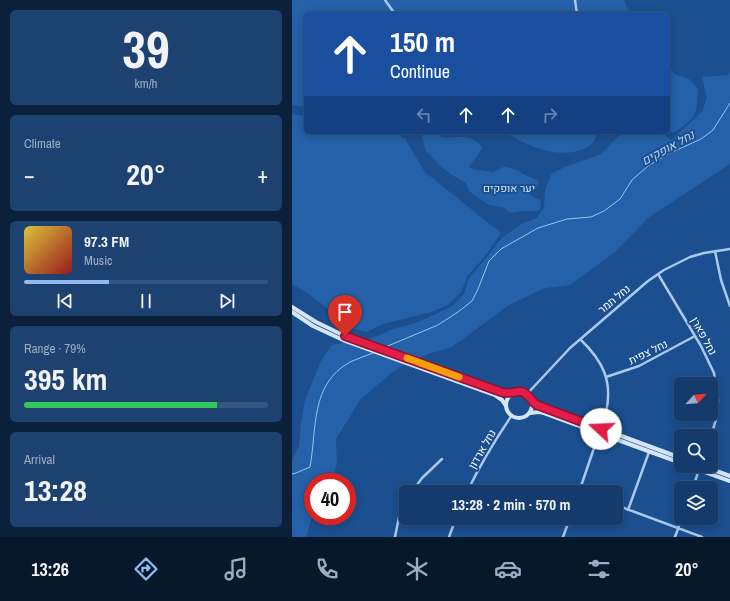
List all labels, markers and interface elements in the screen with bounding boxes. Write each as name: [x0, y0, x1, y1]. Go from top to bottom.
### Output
text: 39: [122, 14, 170, 84]
text: 150 m: [390, 23, 455, 61]
icon: ahead: [324, 28, 376, 80]
text: Continue: [390, 59, 450, 84]
text: km/h: [134, 75, 158, 92]
icon: left: [413, 104, 435, 126]
icon: ahead: [455, 104, 477, 126]
icon: ahead: [497, 104, 519, 126]
icon: right: [539, 104, 561, 126]
water label: נחל אופקים: [639, 126, 699, 169]
text: Climate: [24, 135, 61, 152]
text: 20°: [126, 154, 166, 194]
text: −: [24, 160, 35, 190]
text: +: [257, 160, 268, 190]
park label: יער אופקים: [483, 181, 535, 195]
text: 97.3 FM: [84, 231, 129, 252]
text: Music: [84, 252, 112, 269]
street label: נחל תמר: [595, 281, 633, 317]
icon: previous: [54, 290, 76, 312]
icon: pause: [135, 290, 157, 312]
icon: next: [216, 290, 238, 312]
pin: [328, 295, 362, 336]
icon: arrive: [334, 301, 356, 323]
street label: נחל פארן: [688, 315, 720, 357]
street label: נחל צפית: [626, 337, 670, 367]
text: Range · 79%: [24, 340, 86, 357]
text: 395 km: [24, 359, 107, 399]
north arrow: [674, 377, 718, 421]
map controls: [674, 377, 718, 525]
position arrow: [580, 408, 622, 450]
street label: נחל ארדון: [465, 427, 499, 471]
button: search: [674, 429, 718, 473]
text: Arrival: [24, 451, 55, 468]
text: 13:28: [24, 470, 87, 510]
speed limit sign: 40: [304, 473, 356, 525]
button: layers: [674, 481, 718, 525]
text: 13:28 · 2 min · 570 m: [452, 494, 570, 515]
icon: directions: [132, 555, 160, 583]
icon: music: [222, 555, 250, 583]
icon: phone: [313, 555, 341, 583]
icon: climate: [403, 555, 431, 583]
icon: car: [494, 555, 522, 583]
icon: filters: [585, 555, 613, 583]
text: 13:26: [31, 557, 69, 582]
text: 20°: [675, 557, 699, 582]

